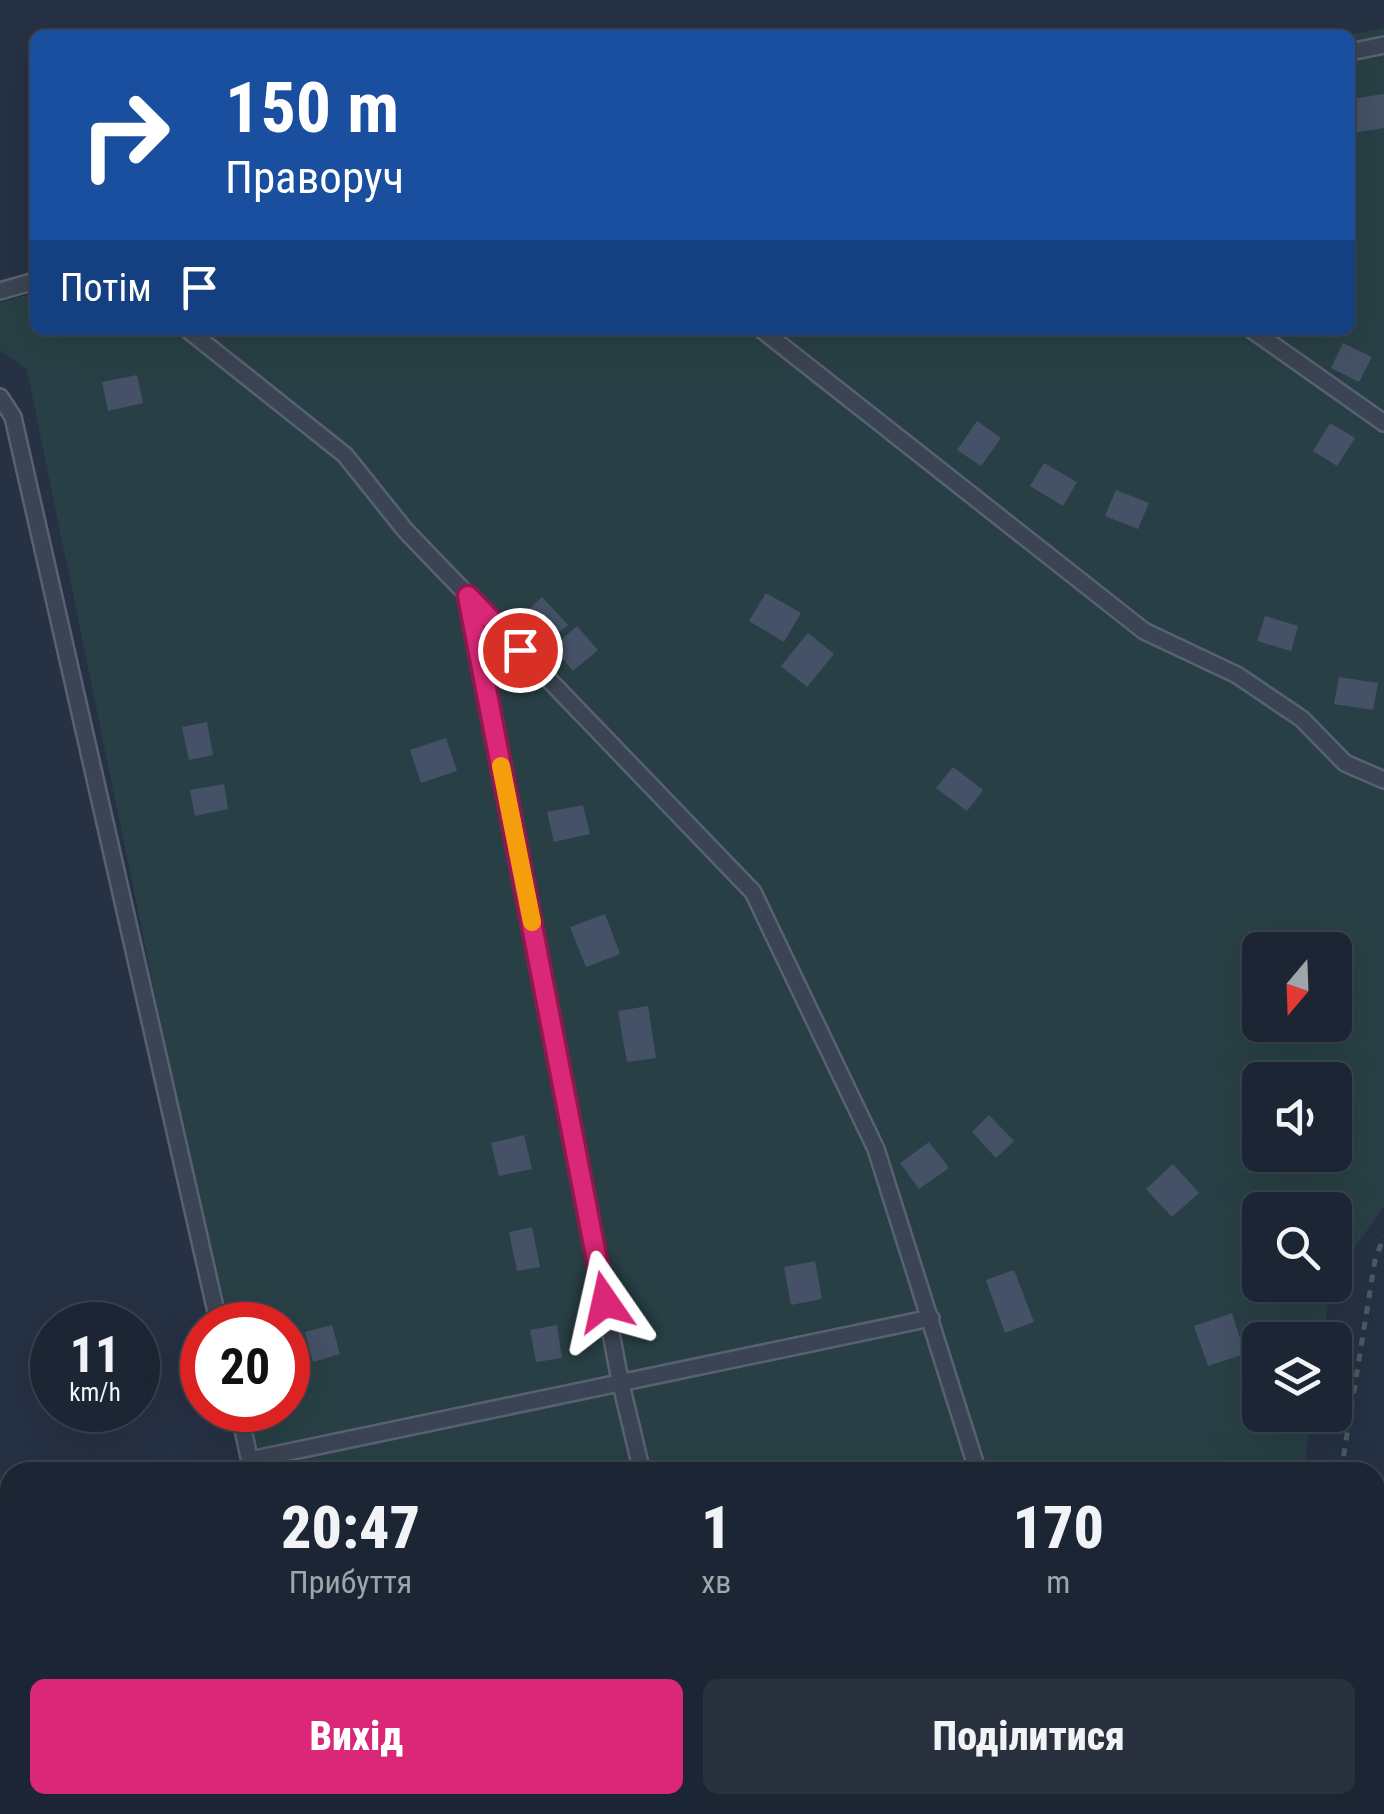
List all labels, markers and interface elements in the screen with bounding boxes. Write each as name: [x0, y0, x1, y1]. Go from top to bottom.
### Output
text: 150 m: [225, 67, 399, 149]
icon: right: [60, 70, 190, 200]
text: Праворуч: [225, 151, 404, 204]
icon: arrive: [172, 260, 227, 315]
text: Потім: [60, 266, 152, 310]
pin: [478, 608, 563, 693]
icon: arrive: [493, 623, 548, 678]
north arrow: [1242, 932, 1352, 1042]
map controls: [1242, 932, 1352, 1432]
button: sound: [1242, 1062, 1352, 1172]
button: search: [1242, 1192, 1352, 1302]
position arrow: [553, 1250, 657, 1354]
speed limit sign: 20: [180, 1302, 310, 1432]
button: layers: [1242, 1322, 1352, 1432]
text: 11: [70, 1326, 120, 1384]
text: km/h: [69, 1378, 121, 1407]
text: 20:47: [281, 1492, 420, 1563]
text: 1: [701, 1492, 731, 1563]
text: 170: [1012, 1492, 1104, 1563]
text: Прибуття: [289, 1563, 412, 1601]
text: хв: [701, 1563, 731, 1601]
text: m: [1046, 1563, 1070, 1601]
button: Вихід: [30, 1679, 683, 1794]
button: Поділитися: [703, 1679, 1355, 1794]

